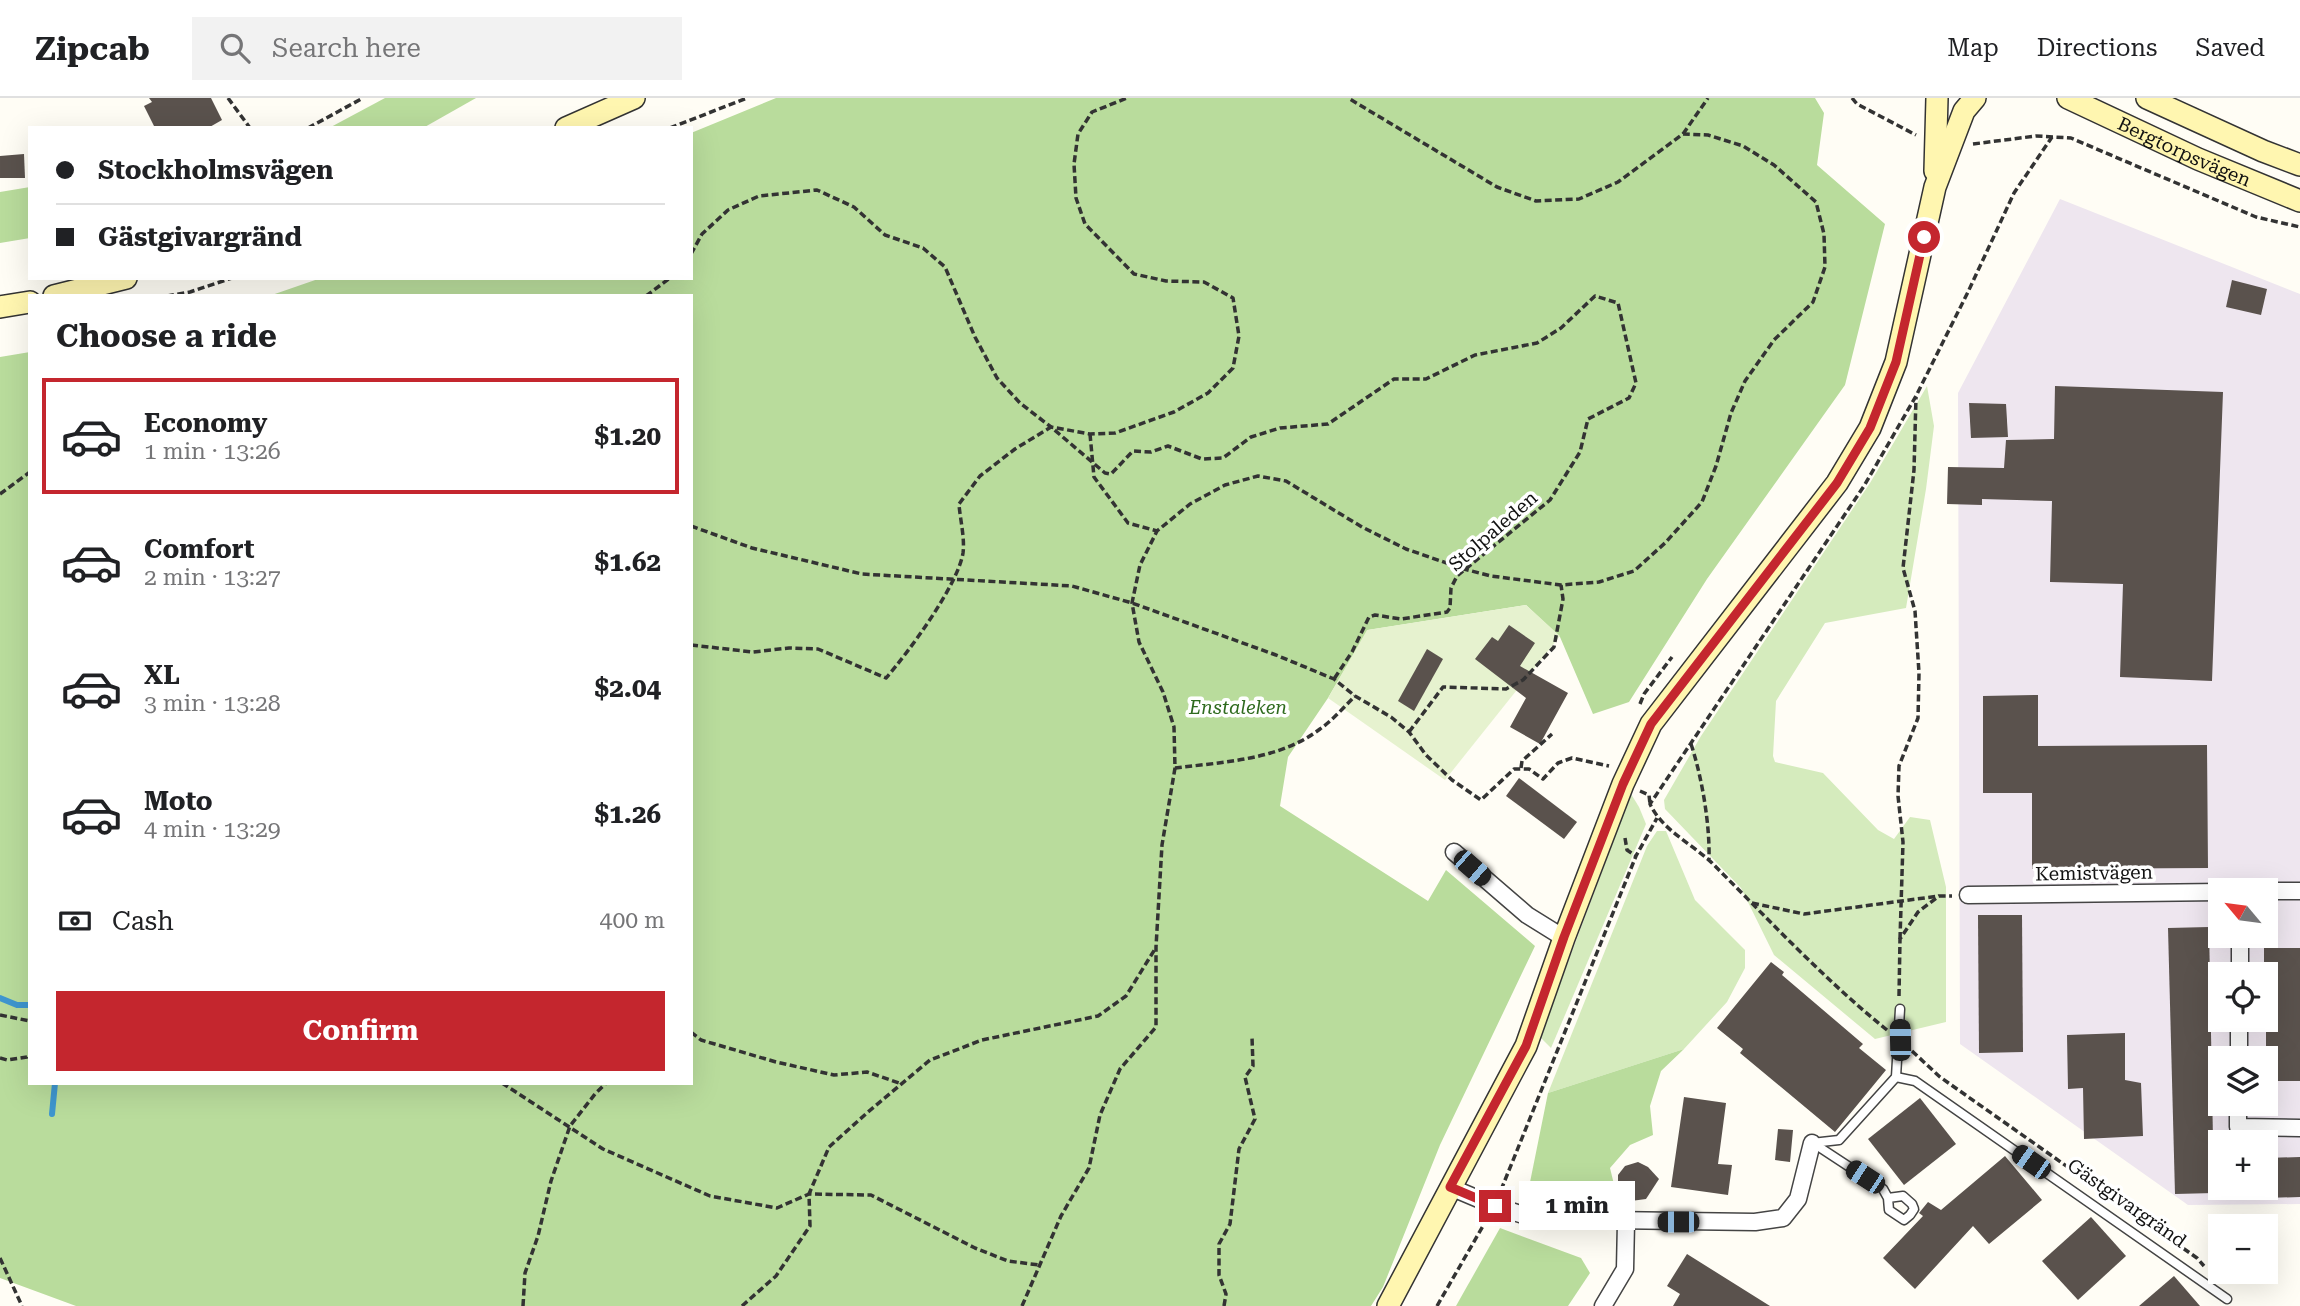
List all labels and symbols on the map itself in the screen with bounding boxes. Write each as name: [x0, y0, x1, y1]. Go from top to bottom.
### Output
street label: Bergtorpsvägen: [2114, 111, 2254, 191]
route start: [1908, 221, 1940, 253]
street label: Stolpaleden: [1444, 486, 1542, 576]
park label: Enstaleken: [1188, 696, 1287, 719]
car: [1450, 846, 1495, 890]
street label: Kemistvägen: [2035, 860, 2153, 886]
north arrow: [2208, 878, 2278, 948]
car: [1890, 1019, 1911, 1061]
car: [2008, 1141, 2055, 1183]
street label: Gästgivargränd: [2063, 1153, 2191, 1253]
car: [1842, 1157, 1889, 1197]
callout: 1 min: [1520, 1182, 1635, 1230]
route end: [1479, 1190, 1511, 1222]
car: [1658, 1212, 1700, 1233]

